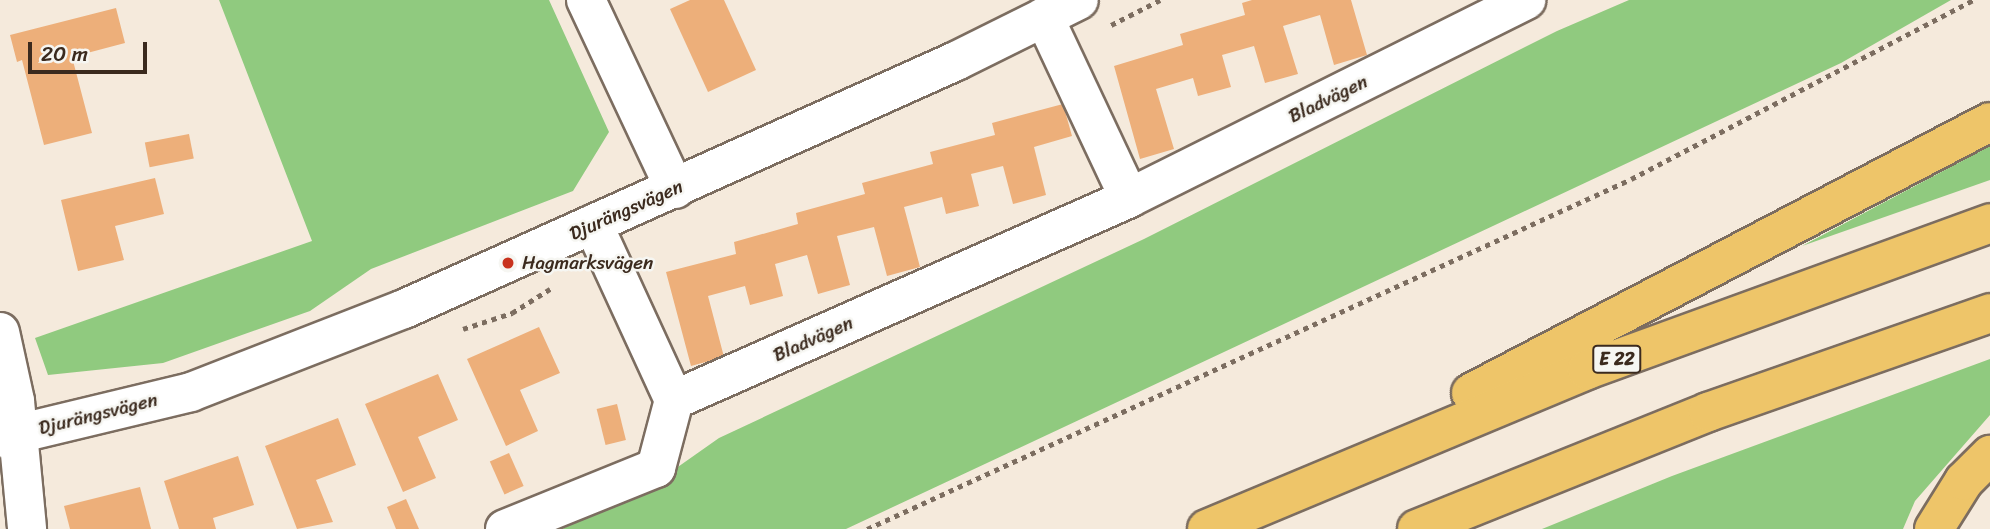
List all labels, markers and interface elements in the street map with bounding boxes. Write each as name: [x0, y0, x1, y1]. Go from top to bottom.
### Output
scale bar: [32, 28, 150, 72]
text: 20 m: [41, 35, 88, 73]
street label: Bladvägen: [1285, 70, 1371, 128]
street label: Djurängsvägen: [566, 175, 686, 245]
place label: Hagmarksvägen: [522, 252, 653, 274]
marker: Hagmarksvägen: [500, 255, 516, 271]
street label: Bladvägen: [770, 311, 856, 367]
road number: E 22: [1591, 344, 1643, 374]
street label: Djurängsvägen: [36, 388, 160, 440]

